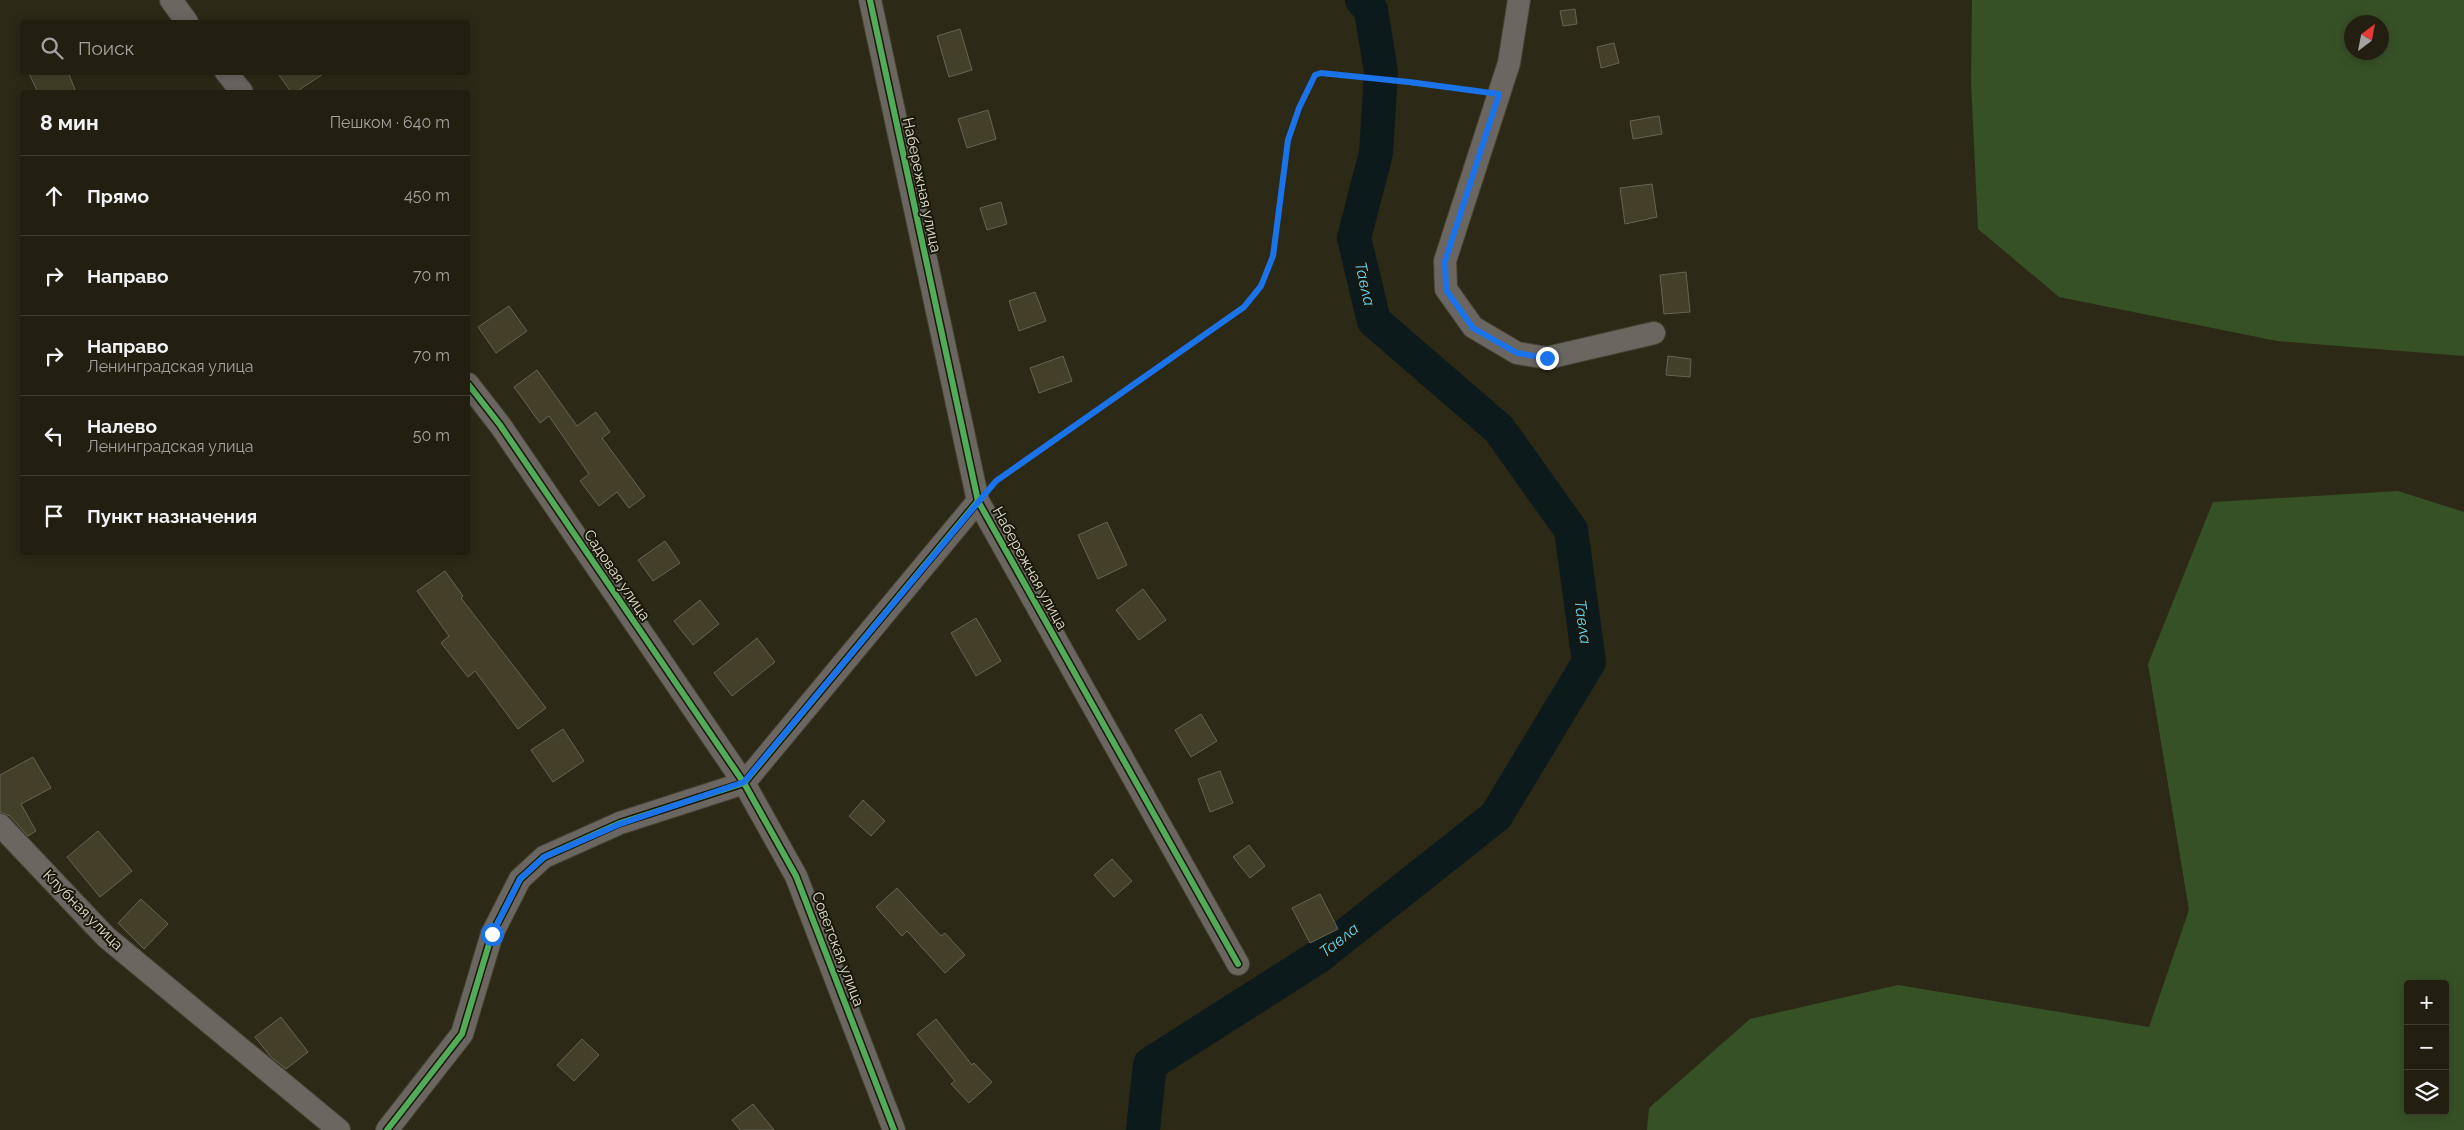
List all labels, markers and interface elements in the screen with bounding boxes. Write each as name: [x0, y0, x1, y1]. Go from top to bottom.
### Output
north arrow: [2344, 15, 2389, 60]
search box: [20, 20, 470, 75]
icon: search: [38, 34, 66, 62]
text: Поиск: [78, 37, 134, 59]
text: 8 мин: [40, 110, 99, 135]
text: Пешком · 640 m: [330, 113, 450, 132]
street label: Набережная улица: [899, 116, 945, 254]
icon: ahead: [40, 182, 68, 210]
text: Прямо: [87, 185, 149, 207]
text: 450 m: [404, 186, 450, 205]
water label: Тавла: [1351, 260, 1379, 308]
icon: right: [40, 262, 68, 290]
text: Направо: [87, 265, 168, 287]
text: 70 m: [413, 266, 450, 285]
text: Направо: [87, 335, 168, 357]
icon: right: [40, 342, 68, 370]
text: 70 m: [413, 346, 450, 365]
route end: [1536, 347, 1559, 370]
text: Ленинградская улица: [87, 357, 254, 376]
text: Налево: [87, 415, 157, 437]
icon: left: [40, 422, 68, 450]
text: 50 m: [413, 426, 450, 445]
text: Ленинградская улица: [87, 437, 254, 456]
icon: arrive: [40, 502, 68, 530]
street label: Набережная улица: [989, 503, 1071, 633]
text: Пункт назначения: [87, 505, 257, 527]
street label: Садовая улица: [580, 526, 654, 624]
water label: Тавла: [1570, 599, 1596, 646]
street label: Клубная улица: [39, 866, 127, 954]
street label: Советская улица: [808, 889, 868, 1009]
water label: Тавла: [1316, 919, 1363, 961]
route start: [481, 923, 504, 946]
map controls: [2404, 980, 2449, 1115]
button: +: [2404, 980, 2449, 1025]
button: −: [2404, 1025, 2449, 1070]
button: layers: [2404, 1070, 2449, 1115]

